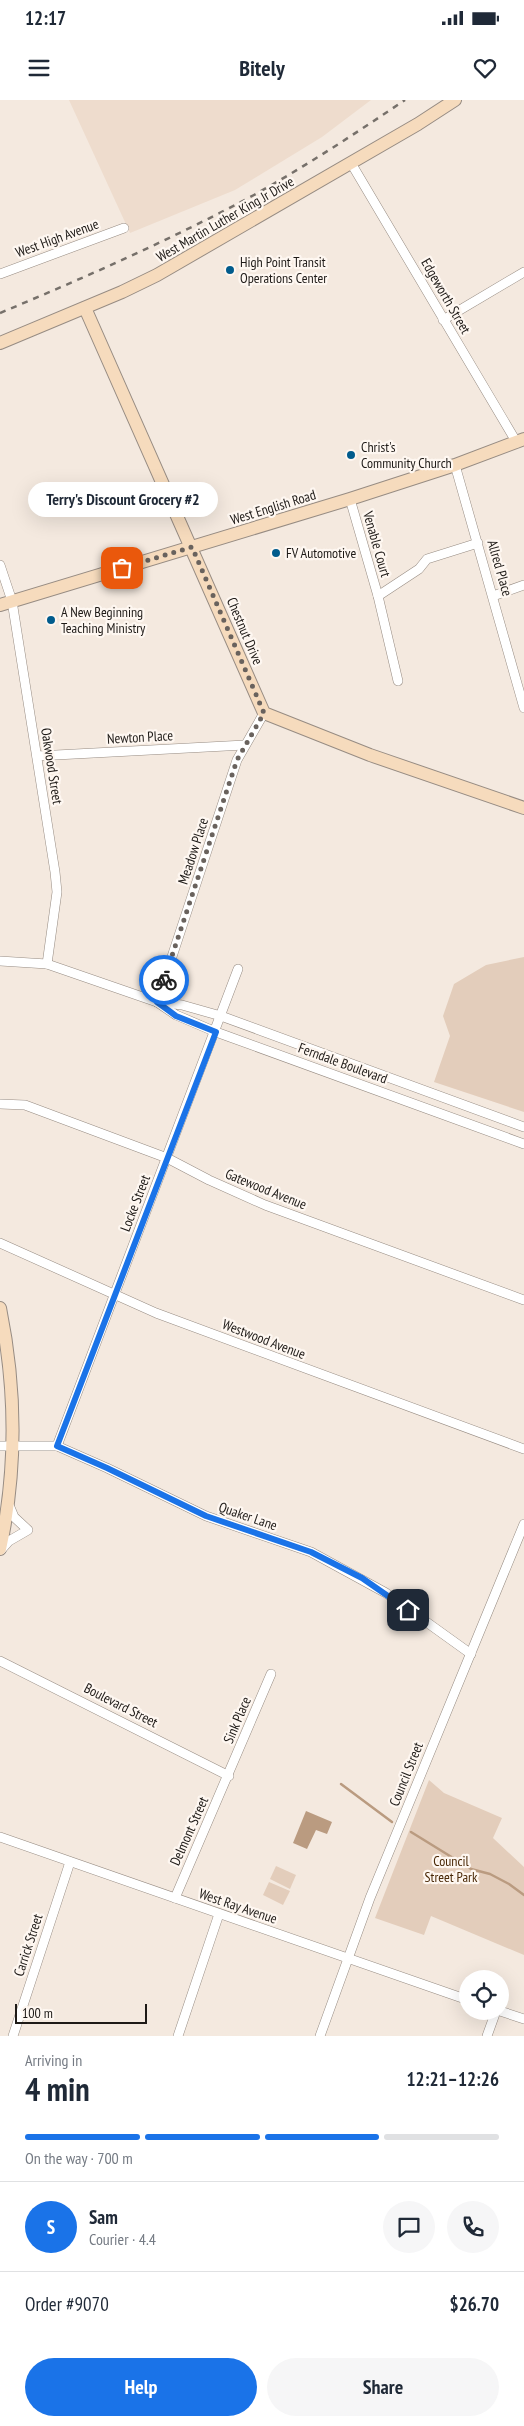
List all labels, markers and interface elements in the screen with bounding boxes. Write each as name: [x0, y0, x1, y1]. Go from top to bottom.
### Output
text: 12:17: [25, 6, 66, 30]
icon: menu: [25, 54, 53, 82]
text: Bitely: [239, 54, 285, 82]
icon: heart: [471, 54, 499, 82]
street label: West Martin Luther King Jr Drive: [153, 172, 297, 266]
street label: West High Avenue: [13, 215, 101, 261]
place label: High Point Transit Operations Center: [240, 253, 327, 287]
street label: Edgeworth Street: [417, 255, 475, 337]
marker: High Point Transit Operations Center: [224, 264, 236, 276]
place label: Christ's Community Church: [361, 438, 452, 472]
marker: Christ's Community Church: [345, 449, 357, 461]
callout: Terry's Discount Grocery #2: [27, 483, 217, 518]
street label: West English Road: [228, 485, 318, 529]
text: Terry's Discount Grocery #2: [46, 489, 200, 509]
street label: Venable Court: [359, 508, 395, 579]
street label: Allred Place: [483, 538, 517, 598]
place label: FV Automotive: [286, 544, 356, 562]
pin: [101, 547, 143, 589]
marker: FV Automotive: [270, 547, 282, 559]
icon: bag: [108, 554, 136, 582]
street label: Chestnut Drive: [223, 595, 267, 668]
place label: A New Beginning Teaching Ministry: [61, 603, 146, 637]
marker: A New Beginning Teaching Ministry: [45, 614, 57, 626]
street label: Newton Place: [107, 726, 174, 748]
street label: Oakwood Street: [37, 727, 67, 806]
street label: Meadow Place: [174, 815, 212, 887]
courier: [139, 955, 189, 1005]
icon: bike: [150, 966, 178, 994]
street label: Ferndale Boulevard: [296, 1039, 390, 1087]
street label: Gatewood Avenue: [223, 1165, 310, 1214]
street label: Locke Street: [116, 1172, 154, 1234]
street label: Westwood Avenue: [220, 1315, 308, 1363]
street label: Quaker Lane: [217, 1498, 280, 1534]
pin: [387, 1589, 429, 1631]
icon: home: [394, 1596, 422, 1624]
street label: Boulevard Street: [81, 1679, 161, 1731]
street label: Sink Place: [219, 1694, 255, 1746]
street label: Council Street: [385, 1739, 427, 1809]
street label: Delmont Street: [166, 1794, 212, 1868]
park label: Council Street Park: [425, 1852, 478, 1886]
street label: West Ray Avenue: [197, 1884, 280, 1928]
street label: Carrick Street: [9, 1911, 47, 1978]
map controls: [459, 1970, 509, 2020]
button: locate: [459, 1970, 509, 2020]
scale bar: [15, 2001, 148, 2024]
text: 100 m: [22, 2004, 53, 2022]
text: Arriving in: [25, 2050, 82, 2070]
text: 12:21–12:26: [406, 2067, 499, 2091]
text: 4 min: [25, 2068, 90, 2110]
text: On the way · 700 m: [25, 2148, 133, 2168]
button: chat: [383, 2201, 435, 2253]
button: phone: [447, 2201, 499, 2253]
text: Sam: [89, 2205, 118, 2229]
text: S: [47, 2215, 55, 2239]
text: Courier · 4.4: [89, 2229, 156, 2249]
text: Order #9070: [25, 2292, 109, 2316]
text: $26.70: [450, 2292, 499, 2316]
button: Help: [25, 2358, 257, 2416]
button: Share: [267, 2358, 499, 2416]

